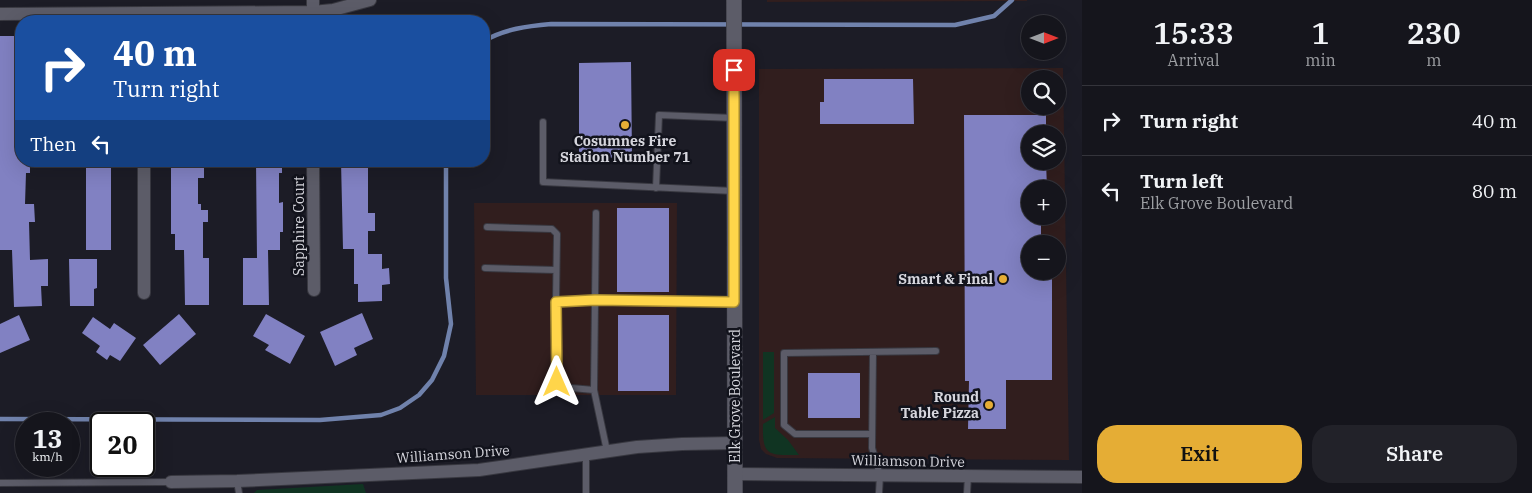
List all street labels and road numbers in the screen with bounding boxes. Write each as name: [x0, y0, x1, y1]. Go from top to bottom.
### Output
street label: Sapphire Court: [290, 176, 308, 276]
street label: Elk Grove Boulevard: [726, 328, 744, 463]
street label: Williamson Drive: [396, 441, 510, 467]
street label: Williamson Drive: [851, 451, 965, 471]

